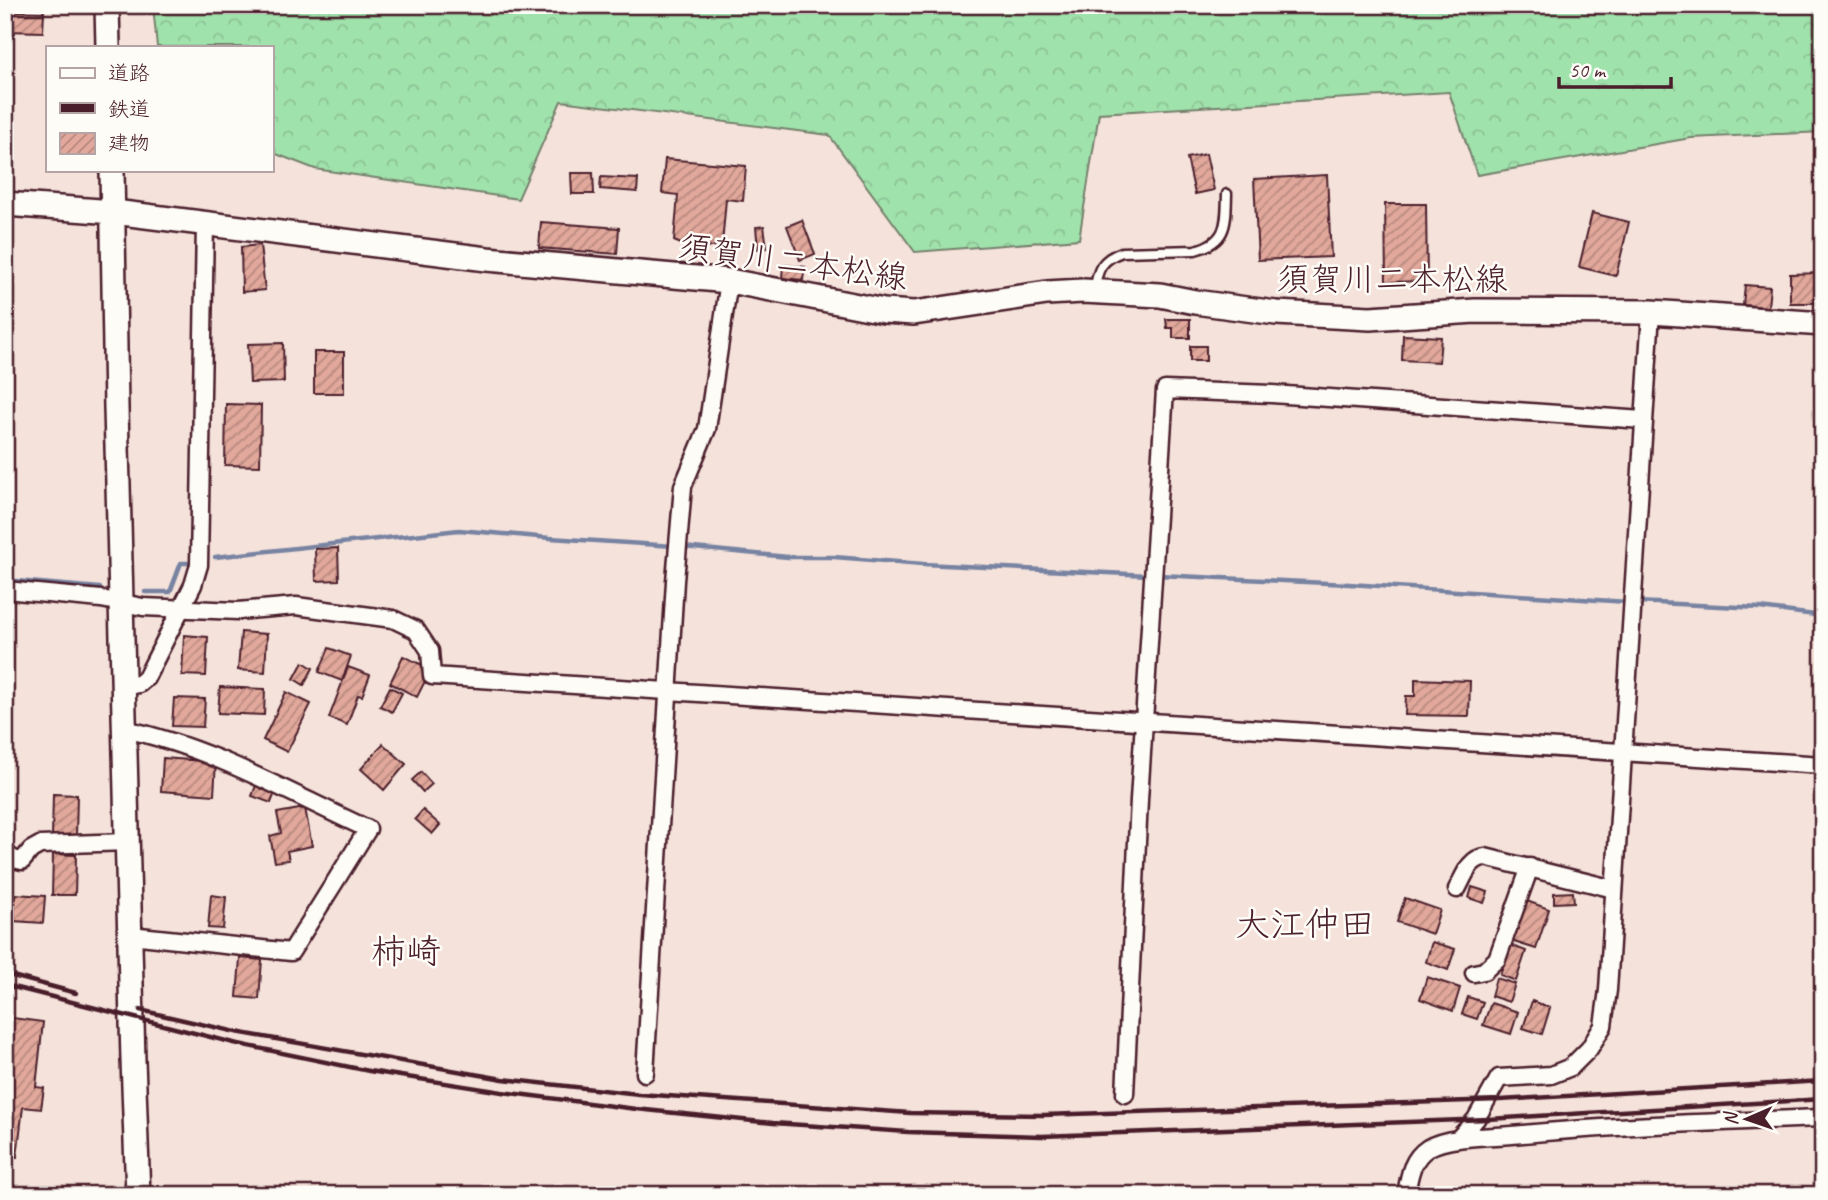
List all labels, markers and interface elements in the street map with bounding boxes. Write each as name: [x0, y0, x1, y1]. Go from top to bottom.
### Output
legend: [46, 46, 273, 172]
scale bar: [1559, 46, 1671, 90]
text: 50 m: [1569, 57, 1607, 83]
text: 道路: [108, 60, 150, 86]
text: 鉄道: [108, 96, 150, 122]
text: 建物: [108, 130, 150, 156]
street label: 須賀川二本松線: [676, 225, 910, 299]
street label: 須賀川二本松線: [1277, 258, 1508, 300]
district label: 大江仲田: [1235, 902, 1375, 947]
district label: 柿崎: [371, 929, 441, 974]
north arrow: [1713, 1084, 1783, 1154]
text: N: [1719, 1110, 1743, 1126]

